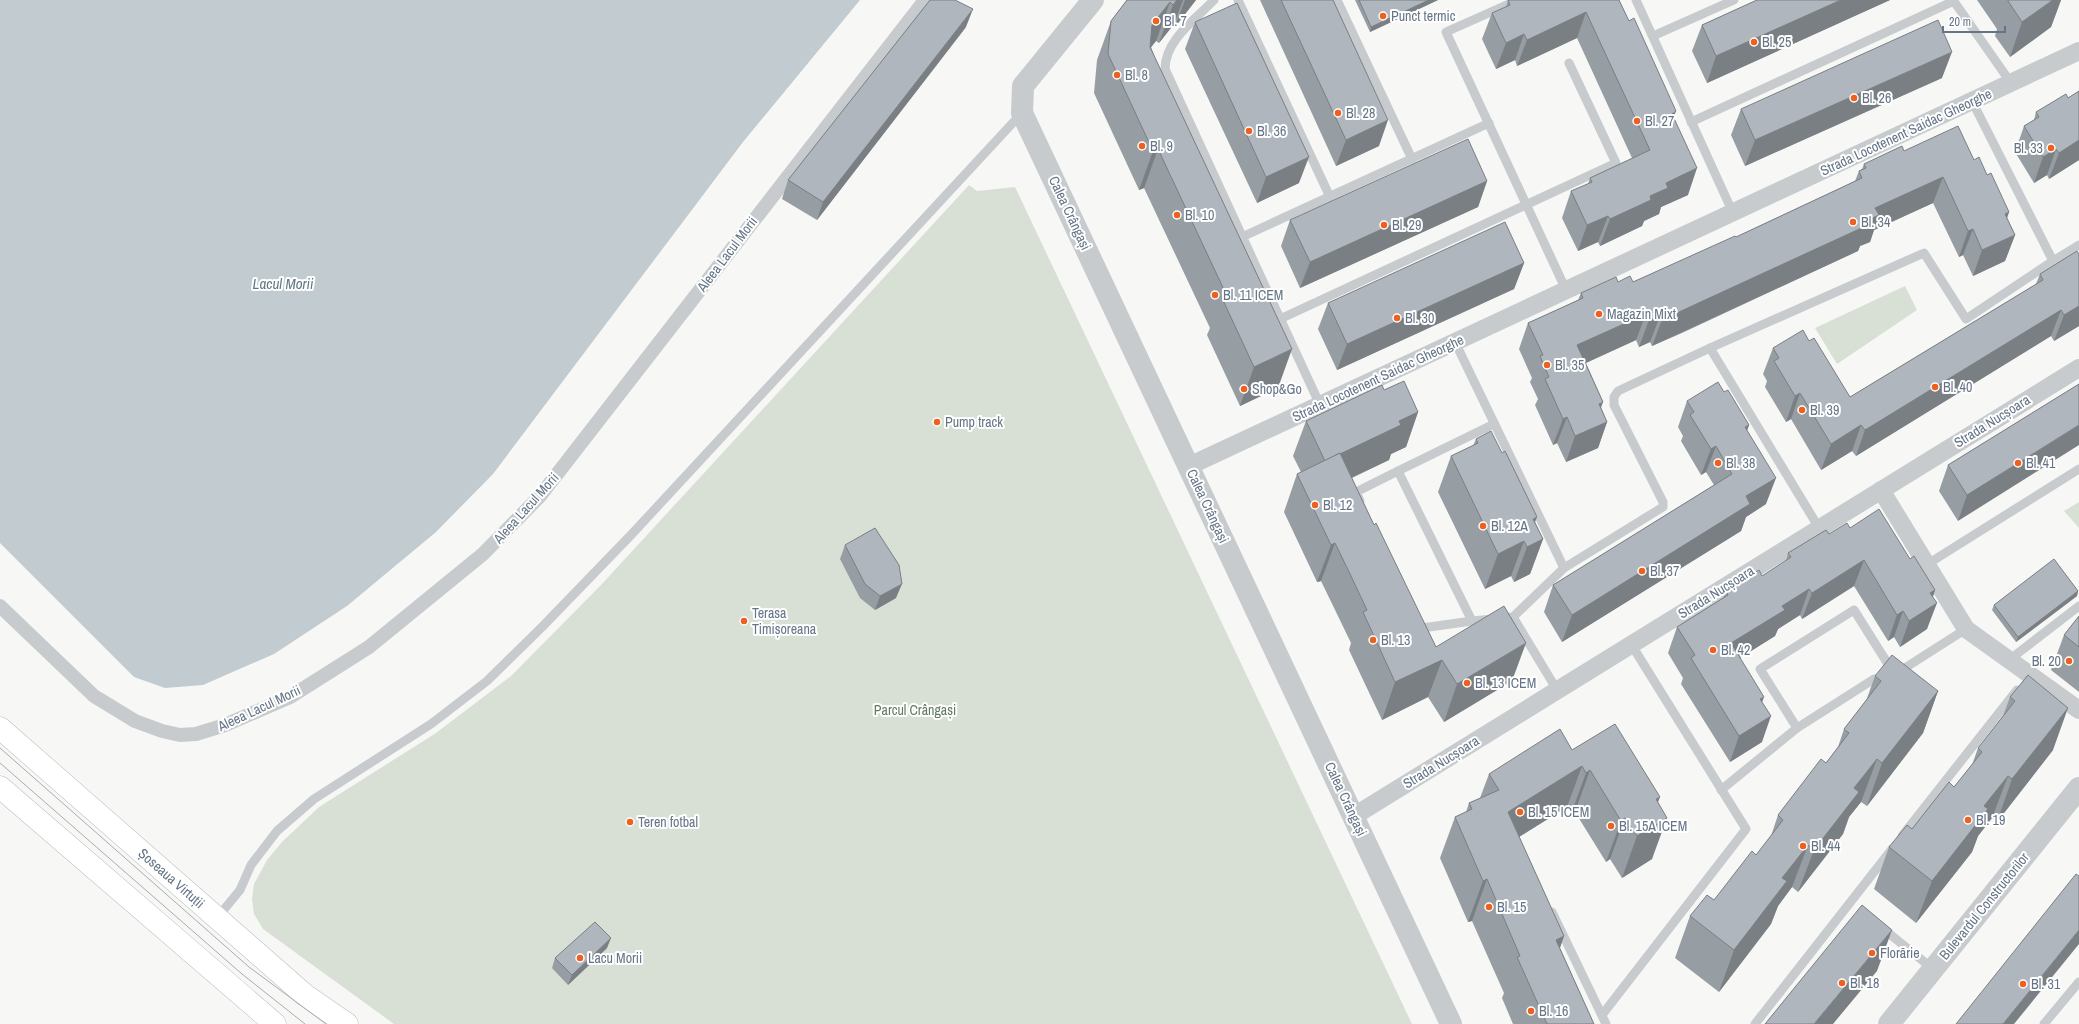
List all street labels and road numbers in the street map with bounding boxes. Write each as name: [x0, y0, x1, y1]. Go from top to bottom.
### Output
street label: Strada Locotenent Saidac Gheorghe: [1817, 84, 1995, 180]
street label: Calea Crângași: [1045, 173, 1095, 253]
street label: Aleea Lacul Morii: [692, 213, 761, 296]
street label: Strada Locotenent Saidac Gheorghe: [1289, 330, 1467, 426]
street label: Strada Nucșoara: [1951, 390, 2034, 451]
street label: Calea Crângași: [1183, 466, 1233, 546]
street label: Aleea Lacul Morii: [489, 469, 563, 548]
street label: Strada Nucșoara: [1675, 561, 1758, 622]
street label: Aleea Lacul Morii: [214, 681, 303, 735]
street label: Strada Nucșoara: [1400, 731, 1483, 792]
street label: Calea Crângași: [1321, 759, 1371, 839]
street label: Șoseaua Virtuții: [135, 844, 208, 912]
street label: Bulevardul Constructorilor: [1935, 849, 2033, 963]

